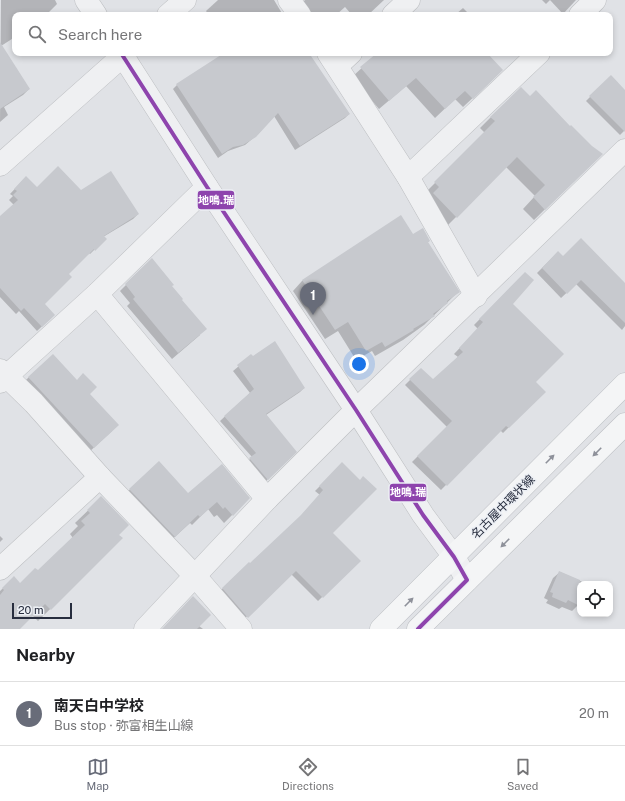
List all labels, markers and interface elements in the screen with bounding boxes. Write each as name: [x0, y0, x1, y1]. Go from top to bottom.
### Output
search box: [12, 12, 613, 56]
icon: search: [26, 23, 48, 45]
text: Search here: [58, 26, 142, 43]
line badge: 地鳴.瑞: [197, 190, 235, 210]
text: 地鳴.瑞: [198, 194, 234, 206]
pin: 1: [300, 282, 326, 315]
your location: [349, 354, 369, 374]
one-way arrow: [592, 447, 602, 457]
one-way arrow: [545, 454, 555, 464]
street label: 名古屋中環状線: [468, 472, 538, 542]
line badge: 地鳴.瑞: [389, 483, 427, 502]
text: 地鳴.瑞: [390, 486, 426, 498]
one-way arrow: [500, 538, 510, 548]
map controls: [577, 581, 613, 617]
button: locate: [577, 581, 613, 617]
one-way arrow: [404, 597, 414, 606]
scale bar: [12, 601, 72, 620]
text: 20 m: [18, 604, 43, 616]
text: Nearby: [16, 645, 75, 665]
text: 南天白中学校: [54, 697, 144, 714]
text: 1: [26, 706, 32, 721]
text: 20 m: [579, 706, 609, 721]
text: Bus stop · 弥富相生山線: [54, 718, 194, 733]
tab: Map: [87, 756, 109, 792]
tab: Directions: [282, 756, 334, 792]
tab: Saved: [507, 756, 538, 792]

